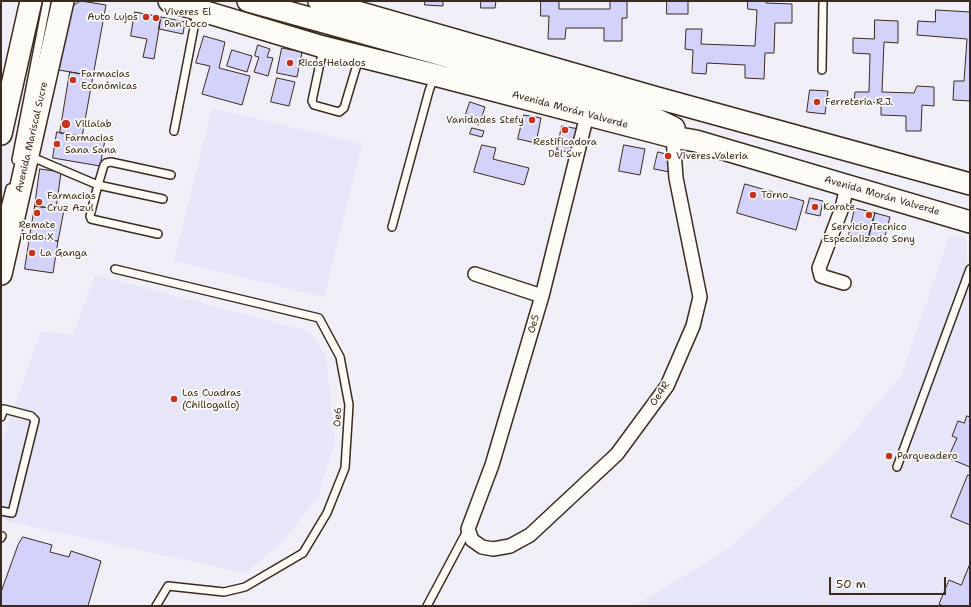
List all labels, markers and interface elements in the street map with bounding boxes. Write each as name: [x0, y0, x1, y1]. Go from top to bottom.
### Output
place label: Viveres El Pan Loco: [164, 6, 211, 30]
place label: Auto Lujos: [87, 11, 138, 23]
marker: Auto Lujos: [141, 12, 151, 22]
marker: Viveres El Pan Loco: [151, 13, 161, 23]
place label: Ricos Helados: [298, 57, 366, 69]
marker: Ricos Helados: [285, 58, 295, 68]
place label: Farmacias Económicas: [81, 68, 137, 92]
marker: Farmacias Económicas: [68, 75, 78, 85]
street label: Avenida Mariscal Sucre: [13, 81, 51, 193]
street label: Avenida Morán Valverde: [511, 89, 629, 131]
place label: Ferreteria R.J.: [825, 96, 893, 108]
marker: Ferreteria R.J.: [812, 97, 822, 107]
place label: Vanidades Stefy: [446, 114, 524, 126]
marker: Vanidades Stefy: [527, 115, 537, 125]
marker: Villalab: [60, 118, 72, 130]
place label: Villalab: [75, 118, 112, 130]
marker: Restificadora Del Sur: [560, 125, 570, 135]
place label: Farmacias Sana Sana: [65, 132, 116, 156]
place label: Restificadora Del Sur: [533, 136, 597, 160]
marker: Farmacias Sana Sana: [52, 139, 62, 149]
place label: Viveres Valeria: [676, 150, 748, 162]
marker: Viveres Valeria: [663, 151, 673, 161]
street label: Avenida Morán Valverde: [823, 174, 941, 218]
place label: Torno: [761, 189, 788, 201]
place label: Farmacias Cruz Azul: [47, 190, 96, 214]
marker: Torno: [748, 190, 758, 200]
marker: Farmacias Cruz Azul: [34, 197, 44, 207]
place label: Karate: [823, 201, 855, 213]
marker: Karate: [810, 202, 820, 212]
marker: Remate Todo X: [32, 208, 42, 218]
marker: Servicio Tecnico Especializado Sony: [864, 210, 874, 220]
place label: Remate Todo X: [19, 219, 55, 242]
place label: Servicio Tecnico Especializado Sony: [823, 221, 915, 244]
place label: La Ganga: [40, 247, 87, 259]
marker: La Ganga: [27, 248, 37, 258]
street label: Oe5: [526, 313, 542, 335]
street label: Oe4R: [648, 380, 672, 408]
place label: Las Cuadras (Chillogallo): [182, 387, 241, 410]
marker: Las Cuadras (Chillogallo): [169, 394, 179, 404]
street label: Oe6: [332, 407, 344, 427]
place label: Parqueadero: [897, 450, 958, 462]
marker: Parqueadero: [884, 451, 894, 461]
scale bar: [831, 569, 948, 595]
text: 50 m: [836, 576, 866, 592]

